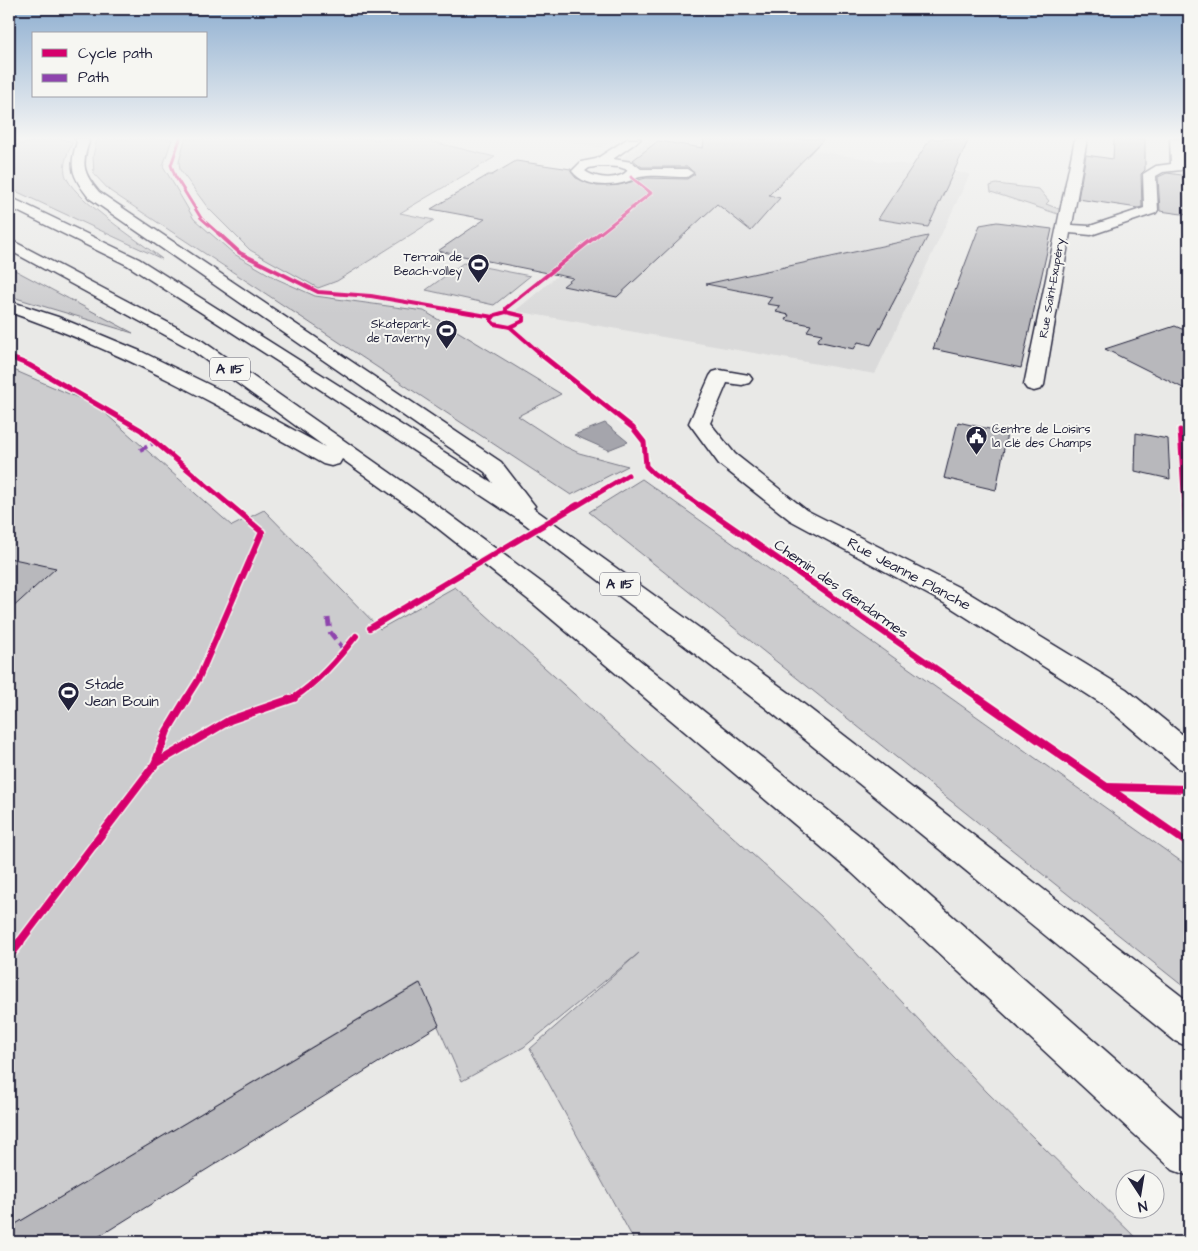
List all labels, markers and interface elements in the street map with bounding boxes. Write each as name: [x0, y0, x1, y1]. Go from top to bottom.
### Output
legend: [32, 32, 208, 98]
text: Cycle path: [78, 43, 153, 65]
text: Path: [78, 67, 109, 88]
street label: Rue Saint-Exupéry: [1035, 236, 1070, 340]
place label: Terrain de Beach-volley: [394, 249, 462, 281]
sports icon: Terrain de Beach-volley: [466, 252, 490, 283]
place label: Skatepark de Taverny: [367, 316, 431, 348]
sports icon: Skatepark de Taverny: [434, 319, 458, 350]
road number: A 115: [210, 358, 250, 380]
place label: Centre de Loisirs la clé des Champs: [992, 421, 1092, 452]
public building icon: Centre de Loisirs la clé des Champs: [964, 424, 988, 455]
street label: Rue Jeanne Planche: [843, 532, 975, 616]
street label: Chemin des Gendarmes: [769, 535, 913, 644]
road number: A 115: [600, 572, 640, 596]
place label: Stade Jean Bouin: [85, 674, 159, 712]
sports icon: Stade Jean Bouin: [57, 681, 81, 712]
north arrow: [1116, 1168, 1166, 1218]
text: N: [1136, 1195, 1149, 1216]

